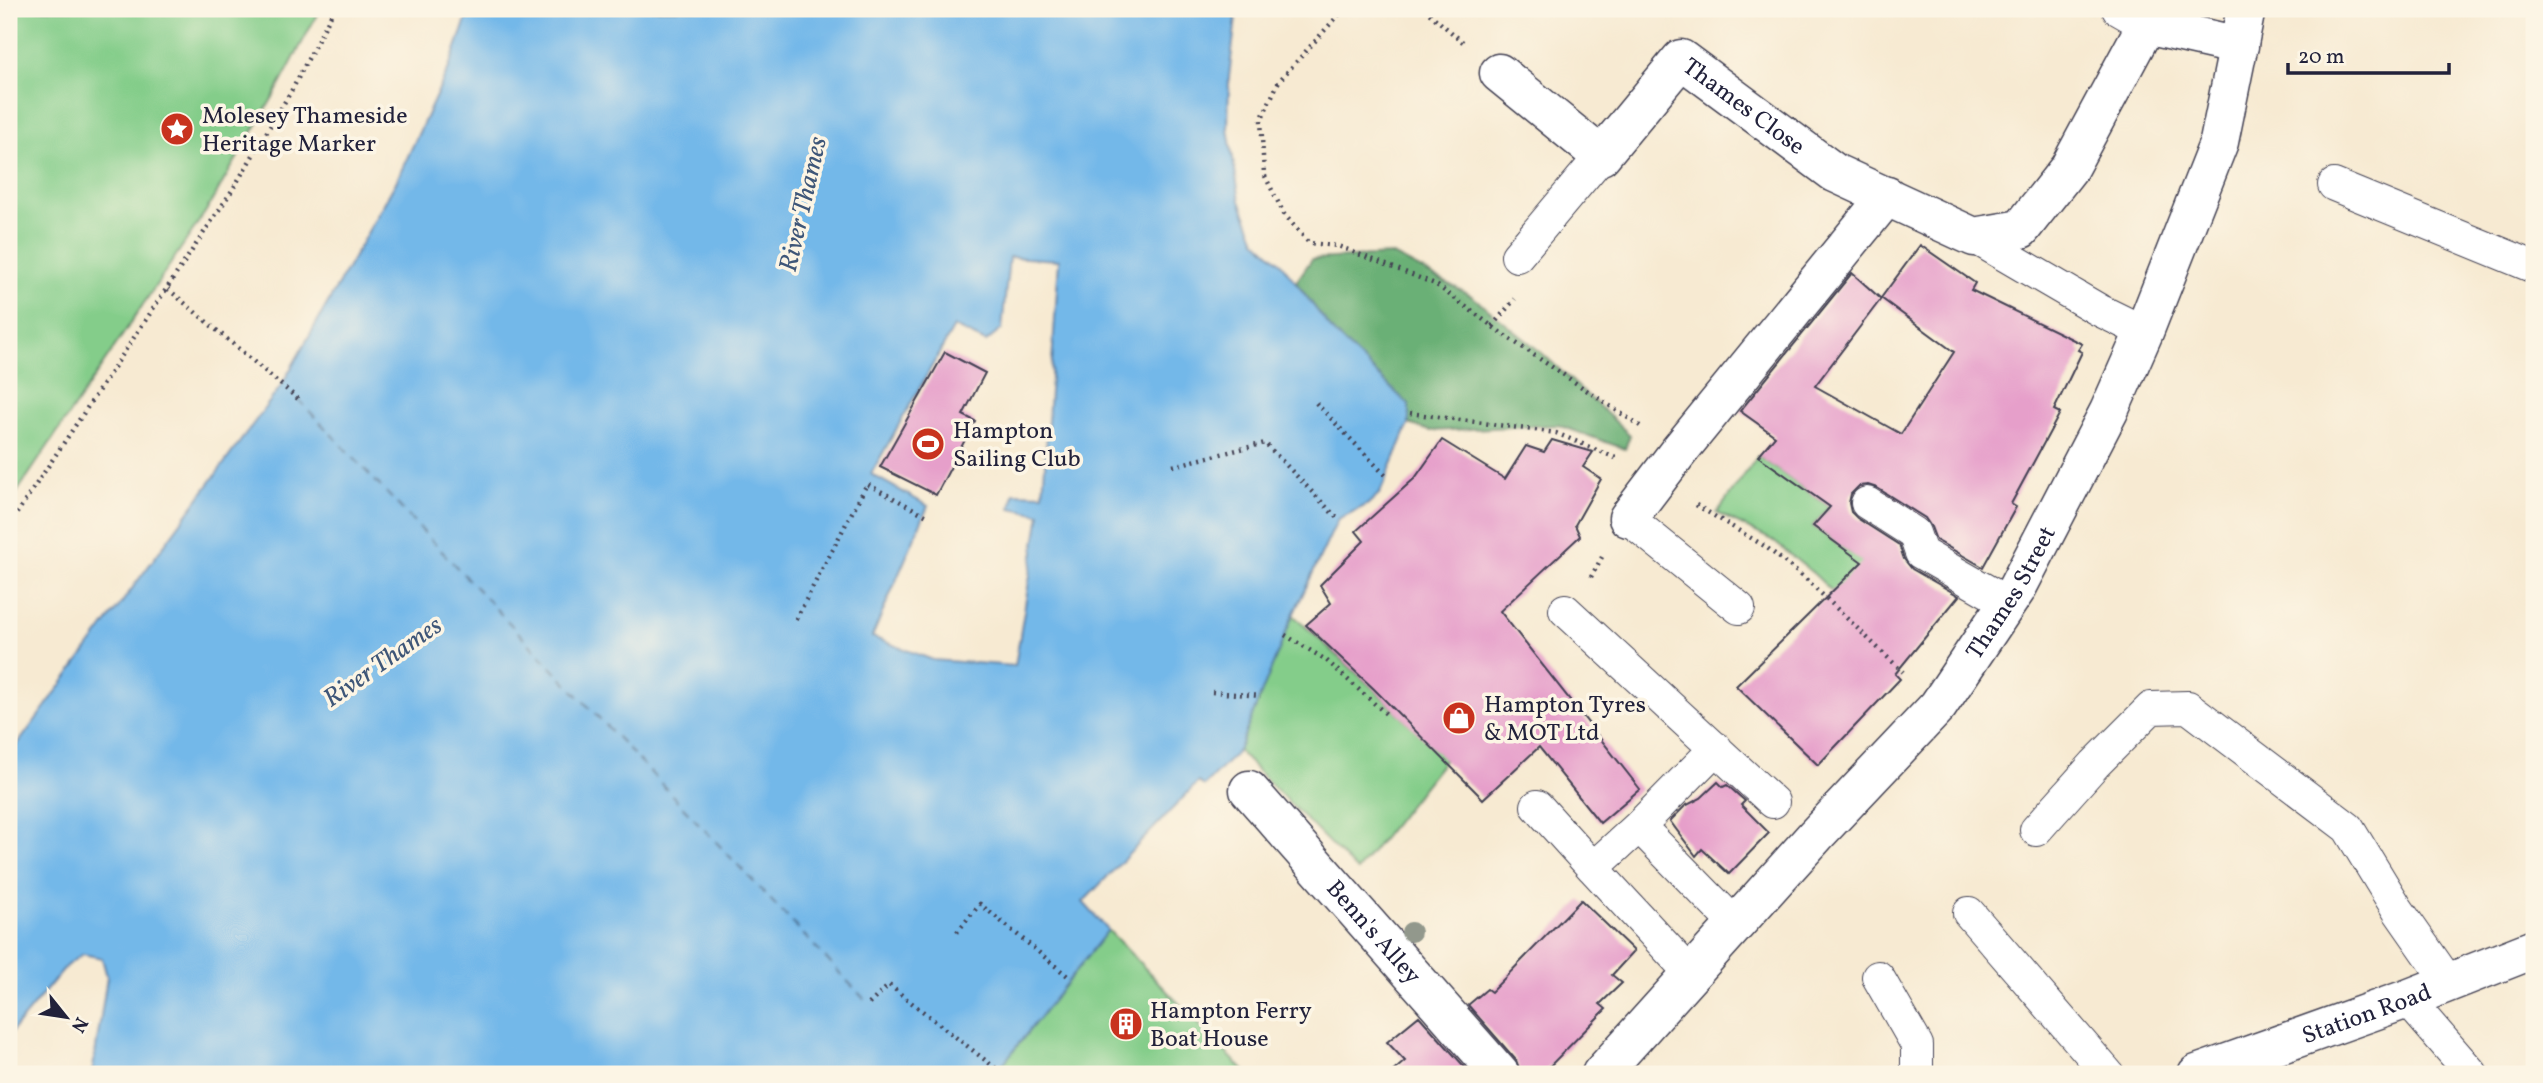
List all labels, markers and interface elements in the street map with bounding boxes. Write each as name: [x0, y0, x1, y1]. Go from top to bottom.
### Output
scale bar: [2288, 32, 2448, 76]
text: 20 m: [2298, 43, 2344, 72]
street label: Thames Close: [1675, 51, 1811, 164]
place label: Molesey Thameside Heritage Marker: [202, 100, 408, 162]
place icon: Molesey Thameside Heritage Marker: [158, 110, 196, 148]
water label: River Thames: [771, 133, 837, 276]
place label: Hampton Sailing Club: [953, 415, 1081, 477]
sports icon: Hampton Sailing Club: [909, 425, 947, 463]
street label: Thames Street: [1959, 521, 2065, 667]
water label: River Thames: [316, 608, 450, 717]
place label: Hampton Tyres & MOT Ltd: [1484, 689, 1646, 751]
shop icon: Hampton Tyres & MOT Ltd: [1440, 699, 1478, 737]
street label: Benn's Alley: [1317, 873, 1428, 993]
street label: Station Road: [2298, 976, 2437, 1054]
north arrow: [32, 982, 102, 1052]
place label: Hampton Ferry Boat House: [1150, 995, 1312, 1057]
building icon: Hampton Ferry Boat House: [1107, 1005, 1145, 1043]
text: N: [64, 1012, 94, 1037]

